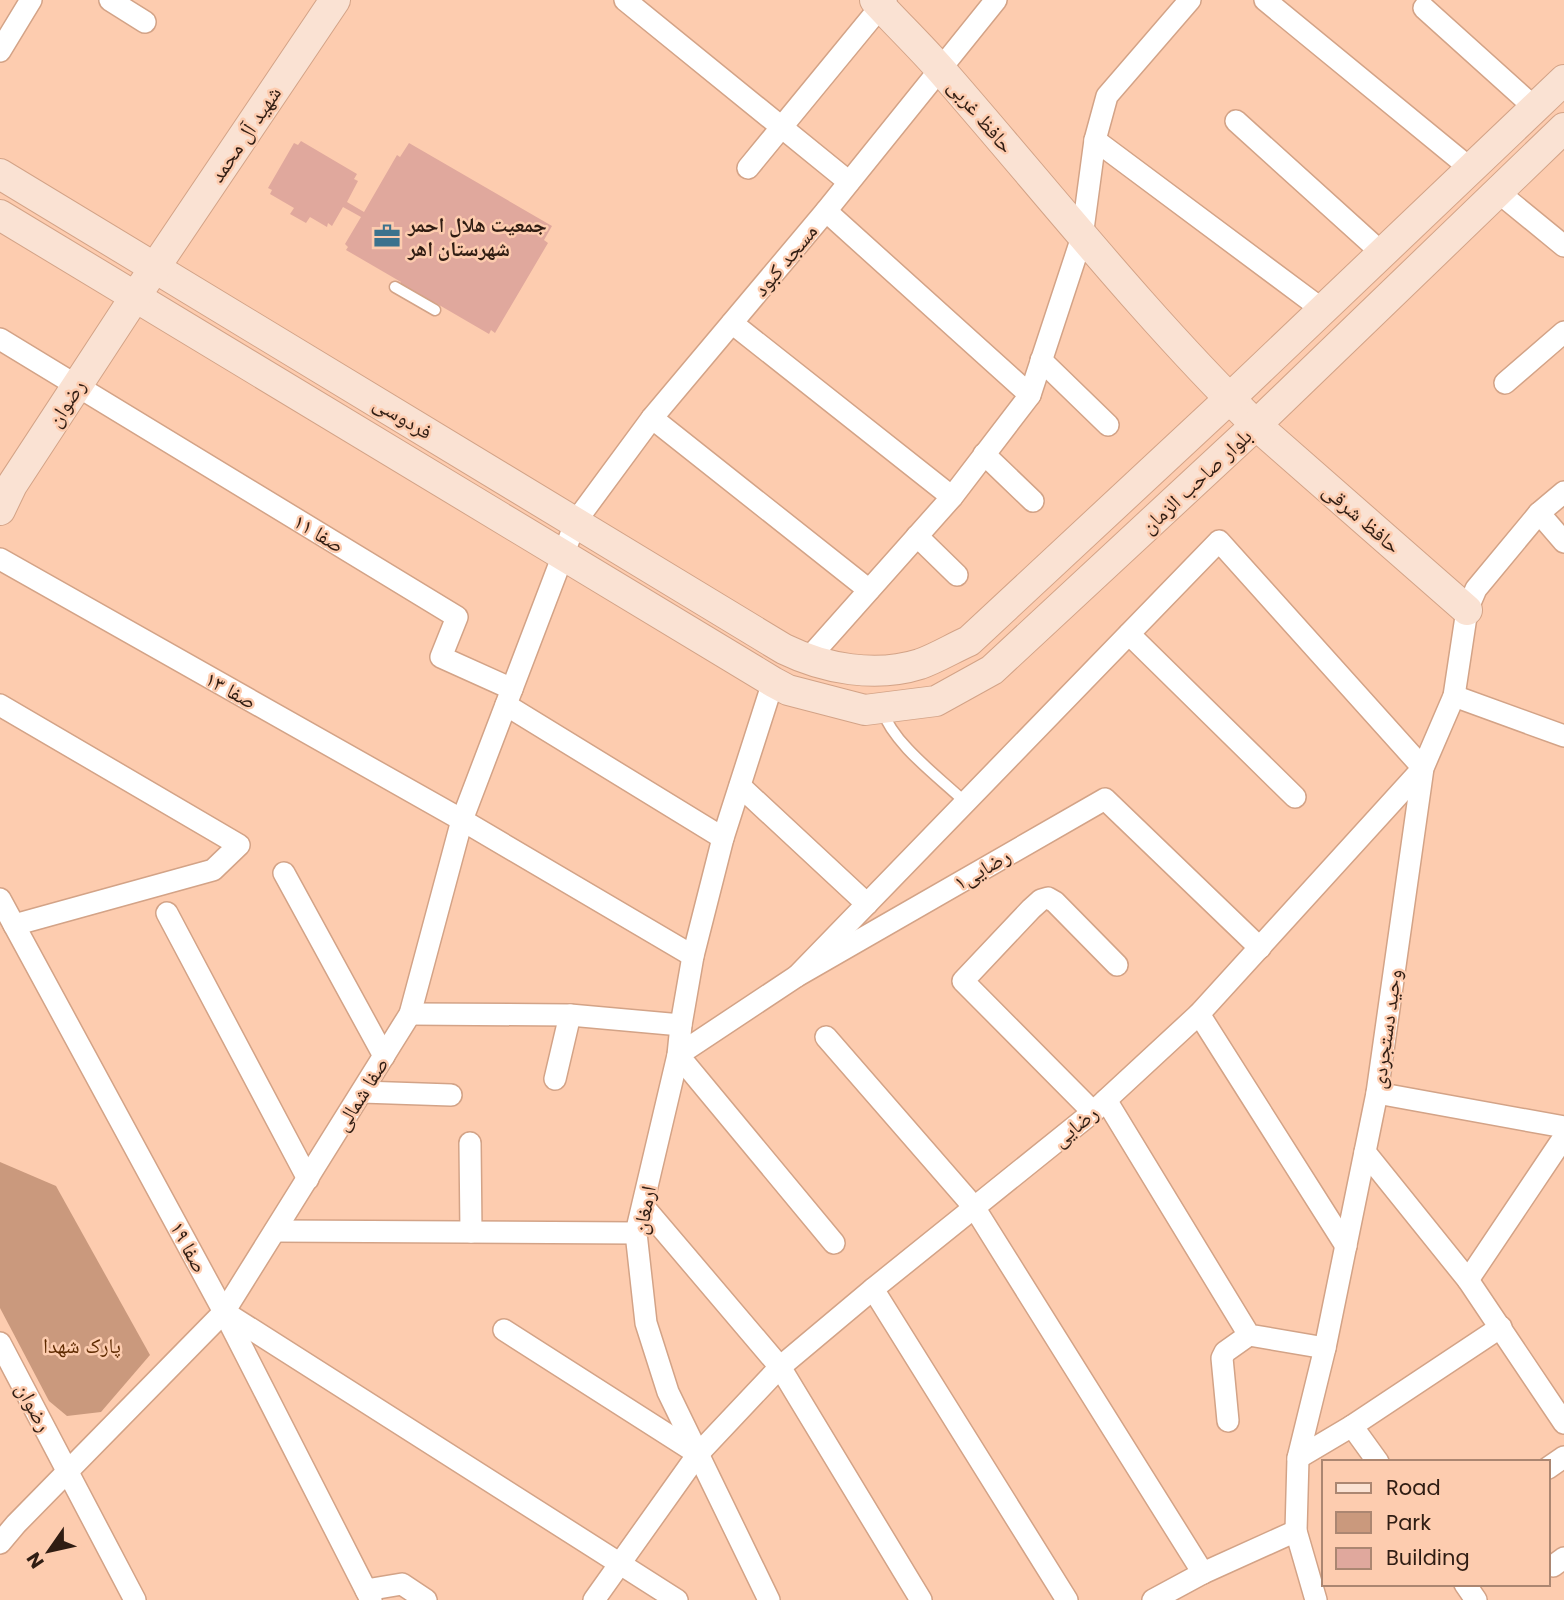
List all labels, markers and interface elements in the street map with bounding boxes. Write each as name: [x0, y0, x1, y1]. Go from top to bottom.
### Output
street label: حافظ غربی: [941, 73, 1021, 159]
street label: شهید آل محمد: [202, 80, 288, 188]
place label: جمعیت هلال احمر شهرستان اهر: [407, 210, 547, 263]
street label: مسجد کبود: [746, 218, 824, 302]
office icon: جمعیت هلال احمر شهرستان اهر: [372, 221, 402, 251]
street label: رضوان: [40, 373, 92, 433]
street label: فردوسی: [368, 388, 438, 446]
street label: بلوار صاحب الزمان: [1134, 422, 1258, 540]
street label: حافظ شرقی: [1317, 476, 1407, 560]
street label: صفا ۱۱: [288, 507, 350, 559]
street label: صفا ۱۳: [200, 664, 262, 716]
street label: رضایی۱: [948, 841, 1016, 897]
street label: وحید دستجردی: [1363, 967, 1409, 1091]
street label: صفا شمالی: [327, 1051, 395, 1137]
street label: رضایی: [1046, 1099, 1104, 1153]
street label: ارمغان: [625, 1183, 663, 1237]
street label: صفا ۱۹: [163, 1216, 215, 1278]
park label: پارک شهدا: [43, 1331, 121, 1360]
street label: رضوان: [9, 1377, 59, 1437]
legend: [1322, 1460, 1550, 1586]
text: Road: [1386, 1473, 1441, 1502]
text: Park: [1386, 1508, 1431, 1537]
north arrow: [14, 1516, 84, 1586]
text: Building: [1386, 1543, 1470, 1572]
text: N: [20, 1547, 51, 1574]

